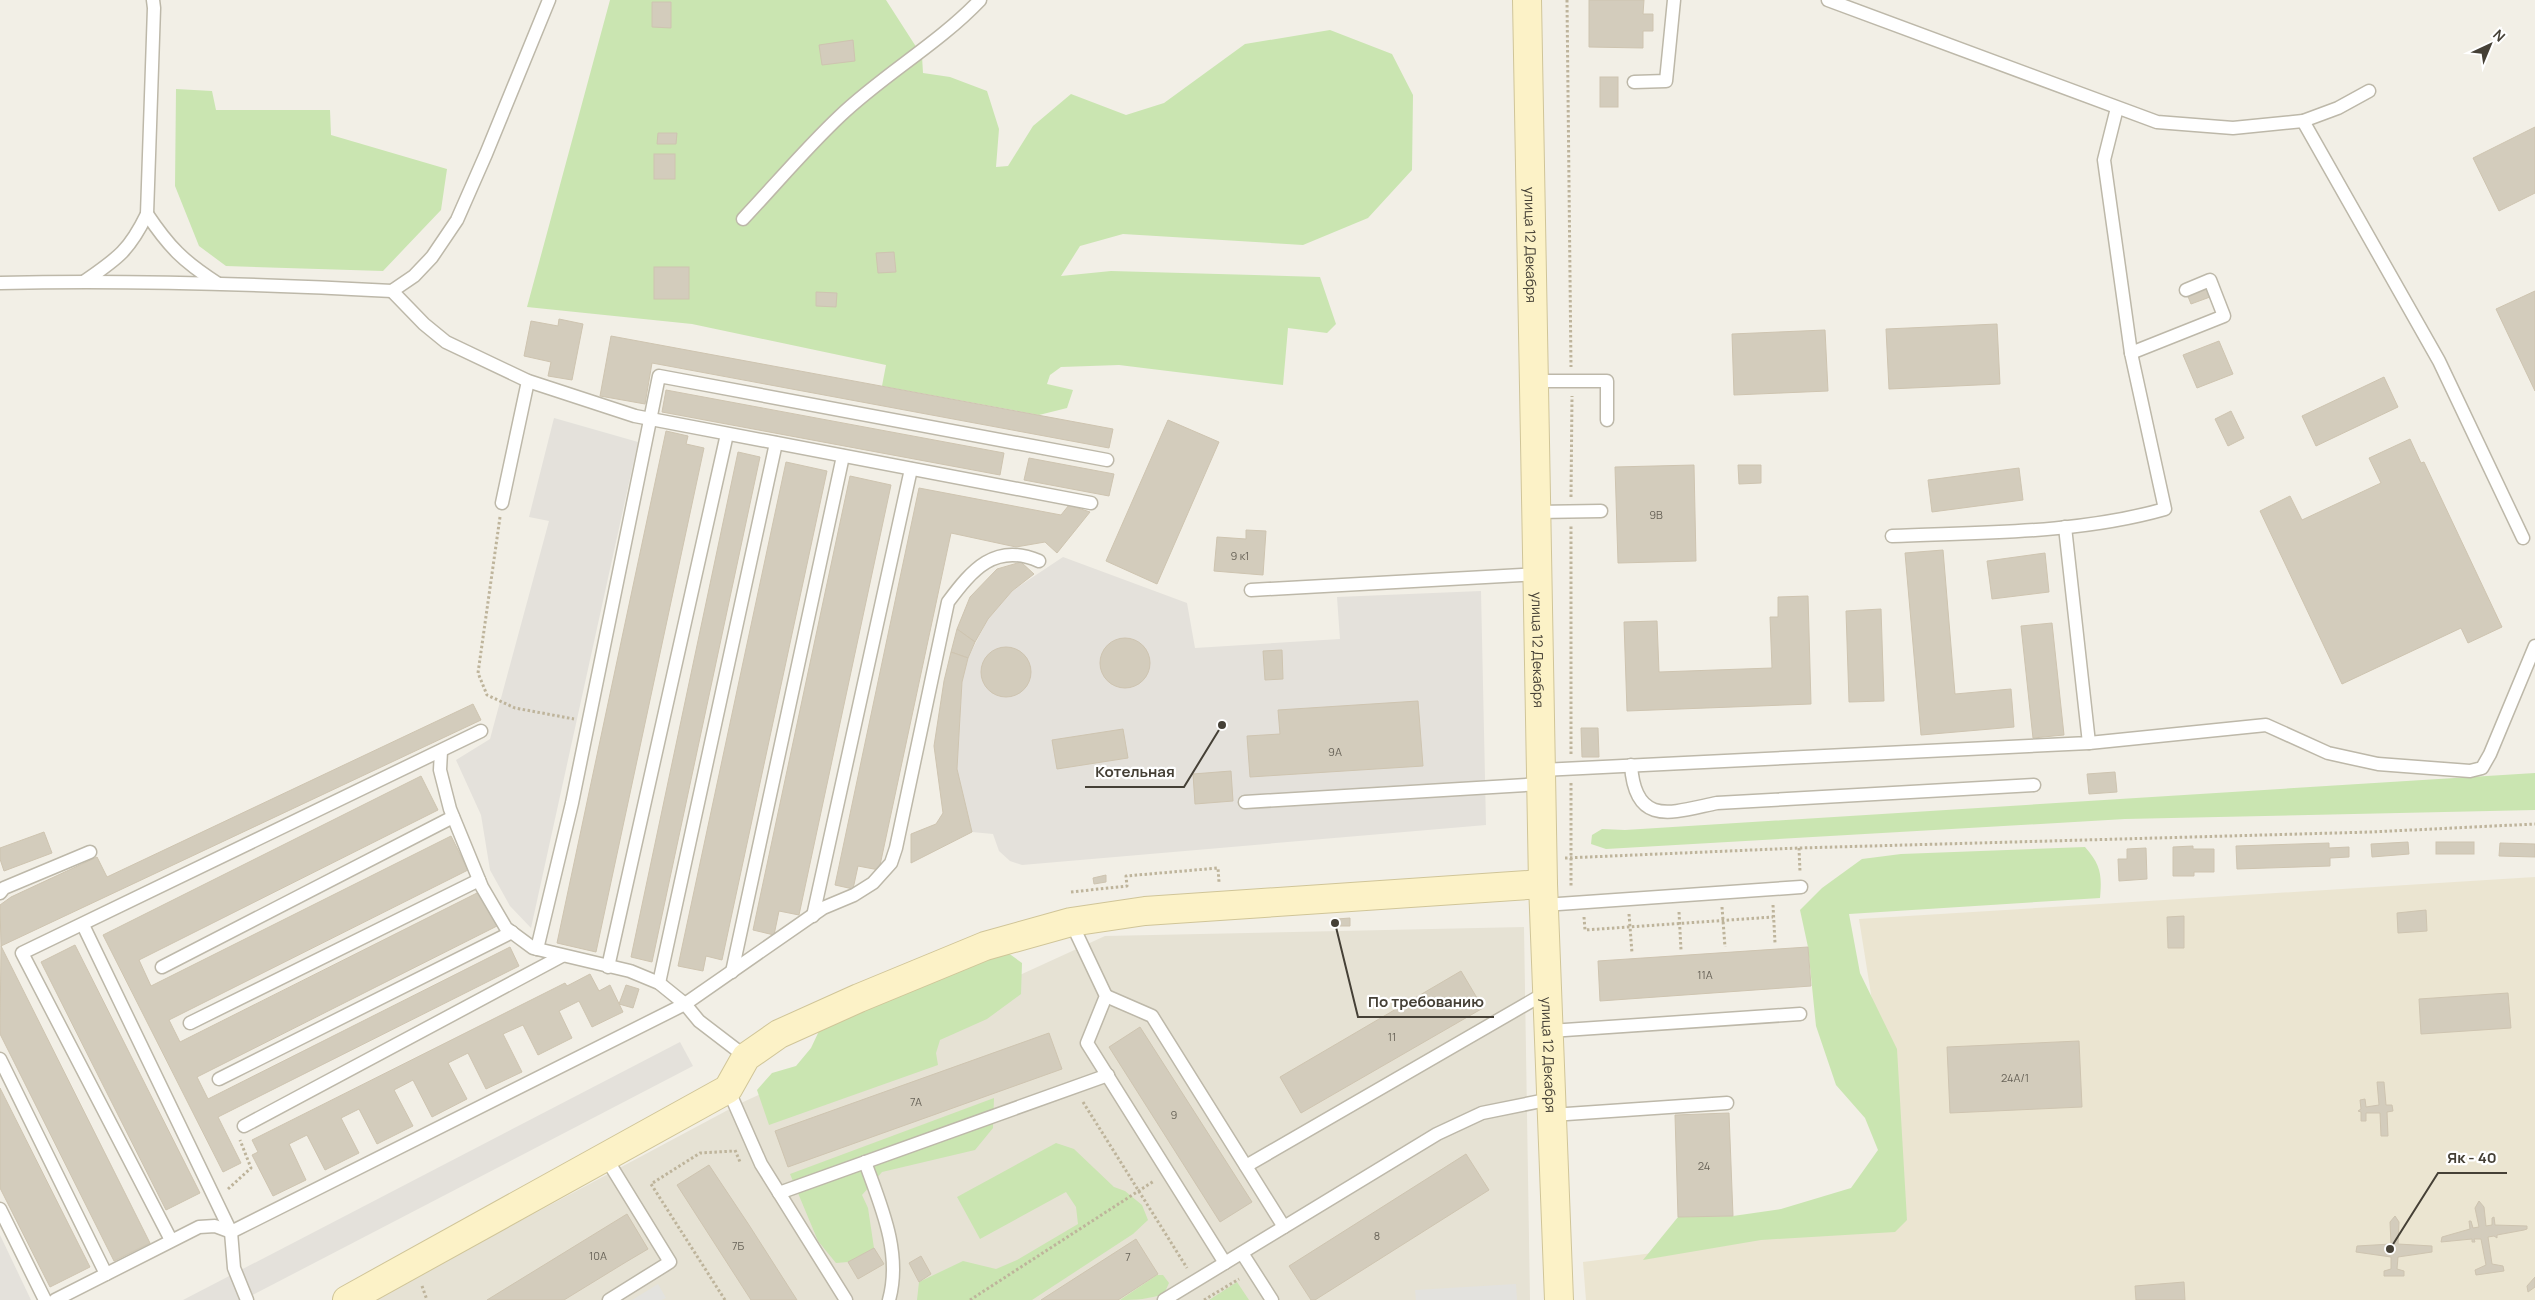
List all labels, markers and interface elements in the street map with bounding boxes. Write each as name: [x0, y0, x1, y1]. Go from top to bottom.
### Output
north arrow: [2465, 20, 2515, 70]
text: N: [2489, 25, 2510, 46]
street label: улица 12 Декабря: [1521, 187, 1542, 303]
house number: 9В: [1649, 507, 1663, 522]
house number: 9 к1: [1231, 548, 1249, 563]
street label: улица 12 Декабря: [1528, 592, 1549, 708]
house number: 9А: [1328, 744, 1342, 759]
callout: Котельная: [1085, 757, 1184, 787]
text: Котельная: [1095, 761, 1175, 782]
house number: 11А: [1697, 967, 1713, 982]
callout: По требованию: [1358, 987, 1494, 1017]
text: По требованию: [1368, 991, 1484, 1012]
street label: улица 12 Декабря: [1538, 996, 1561, 1113]
house number: 11: [1388, 1029, 1396, 1044]
house number: 24А/1: [2001, 1070, 2029, 1085]
house number: 7А: [910, 1094, 922, 1109]
house number: 9: [1171, 1107, 1178, 1122]
callout: Як - 40: [2438, 1143, 2507, 1173]
text: Як - 40: [2447, 1147, 2497, 1168]
house number: 24: [1698, 1158, 1710, 1173]
house number: 8: [1374, 1228, 1380, 1243]
house number: 7Б: [732, 1238, 744, 1253]
house number: 10А: [589, 1248, 607, 1263]
house number: 7: [1125, 1249, 1131, 1264]

